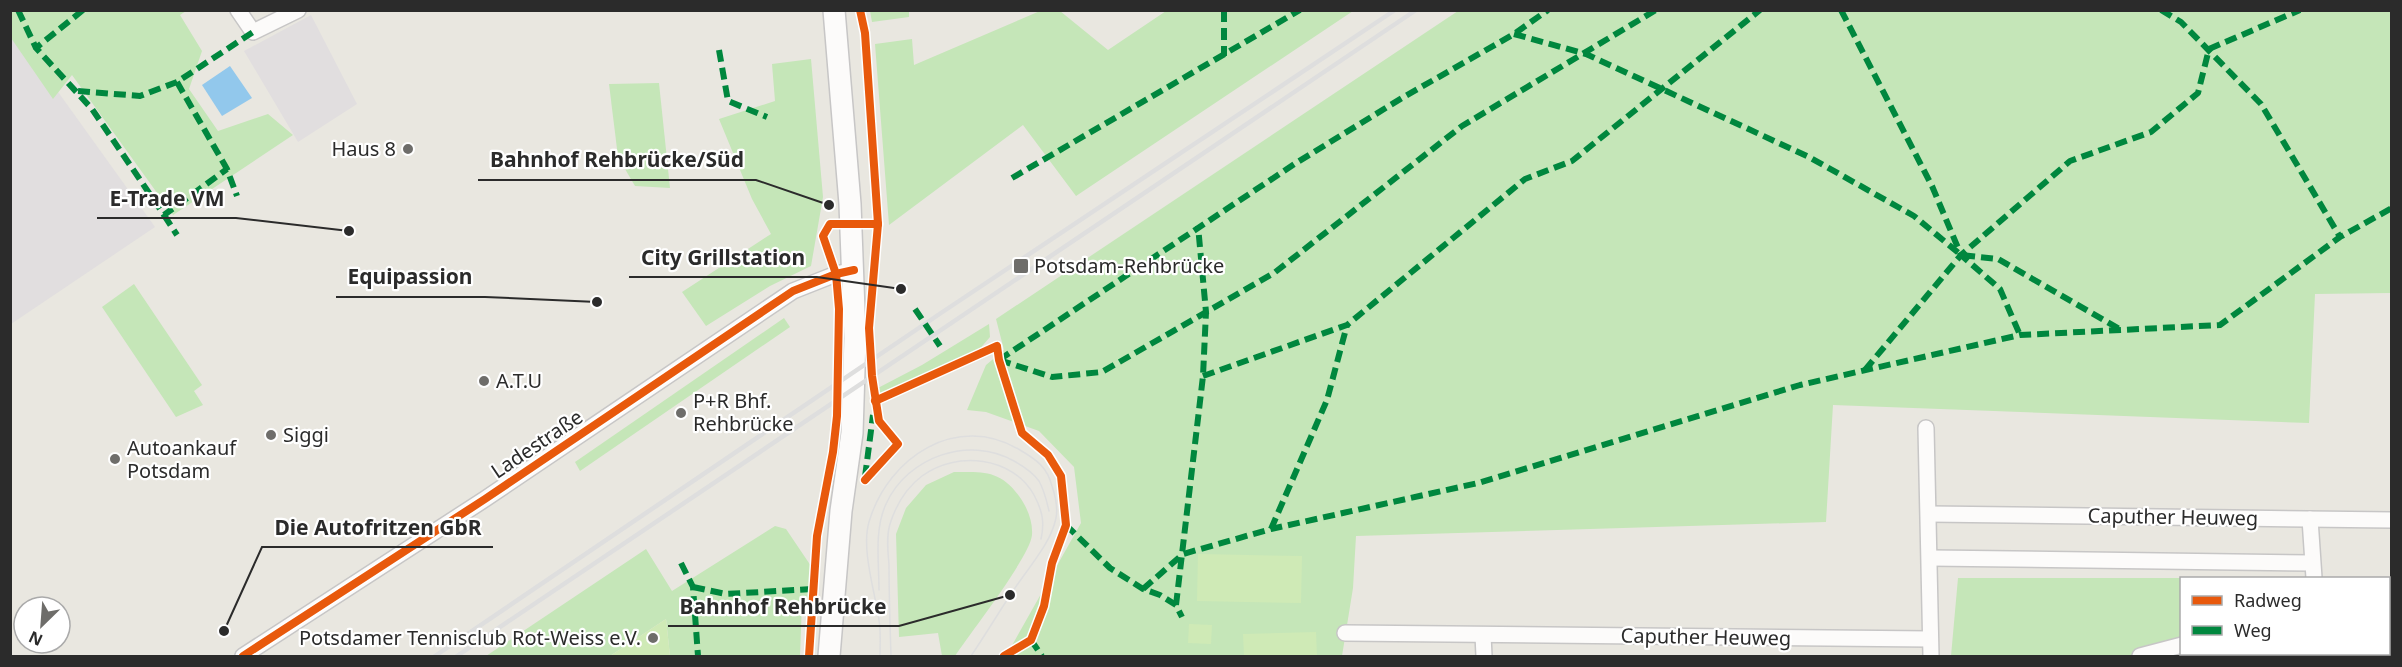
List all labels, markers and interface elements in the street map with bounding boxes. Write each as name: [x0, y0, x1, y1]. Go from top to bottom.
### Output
place label: Haus 8: [331, 135, 396, 162]
callout: Bahnhof Rehbrücke/Süd: [478, 141, 756, 180]
marker: Haus 8: [401, 142, 415, 156]
text: Bahnhof Rehbrücke/Süd: [490, 145, 744, 173]
callout: E-Trade VM: [97, 179, 236, 218]
text: E-Trade VM: [110, 184, 224, 212]
callout: City Grillstation: [629, 238, 817, 277]
text: City Grillstation: [641, 243, 805, 271]
place label: Potsdam-Rehbrücke: [1034, 252, 1224, 279]
marker: Potsdam-Rehbrücke: [1012, 257, 1030, 275]
callout: Equipassion: [336, 258, 485, 297]
text: Equipassion: [348, 262, 472, 290]
place label: A.T.U: [496, 367, 542, 394]
marker: A.T.U: [477, 374, 491, 388]
place label: P+R Bhf. Rehbrücke: [693, 387, 794, 437]
street label: Ladestraße: [486, 403, 588, 484]
marker: P+R Bhf. Rehbrücke: [674, 406, 688, 420]
place label: Siggi: [283, 421, 329, 448]
marker: Siggi: [264, 428, 278, 442]
place label: Autoankauf Potsdam: [127, 434, 237, 484]
marker: Autoankauf Potsdam: [108, 452, 122, 466]
street label: Caputher Heuweg: [2087, 502, 2259, 531]
callout: Die Autofritzen GbR: [262, 508, 493, 547]
text: Die Autofritzen GbR: [274, 513, 482, 541]
legend: [2180, 577, 2390, 655]
callout: Bahnhof Rehbrücke: [668, 587, 899, 626]
text: Radweg: [2234, 588, 2302, 612]
text: Bahnhof Rehbrücke: [680, 592, 886, 620]
north arrow: [12, 595, 72, 655]
text: Weg: [2234, 618, 2272, 642]
street label: Caputher Heuweg: [1620, 622, 1792, 651]
place label: Potsdamer Tennisclub Rot-Weiss e.V.: [299, 624, 641, 651]
text: N: [25, 626, 46, 651]
marker: Potsdamer Tennisclub Rot-Weiss e.V.: [646, 631, 660, 645]

